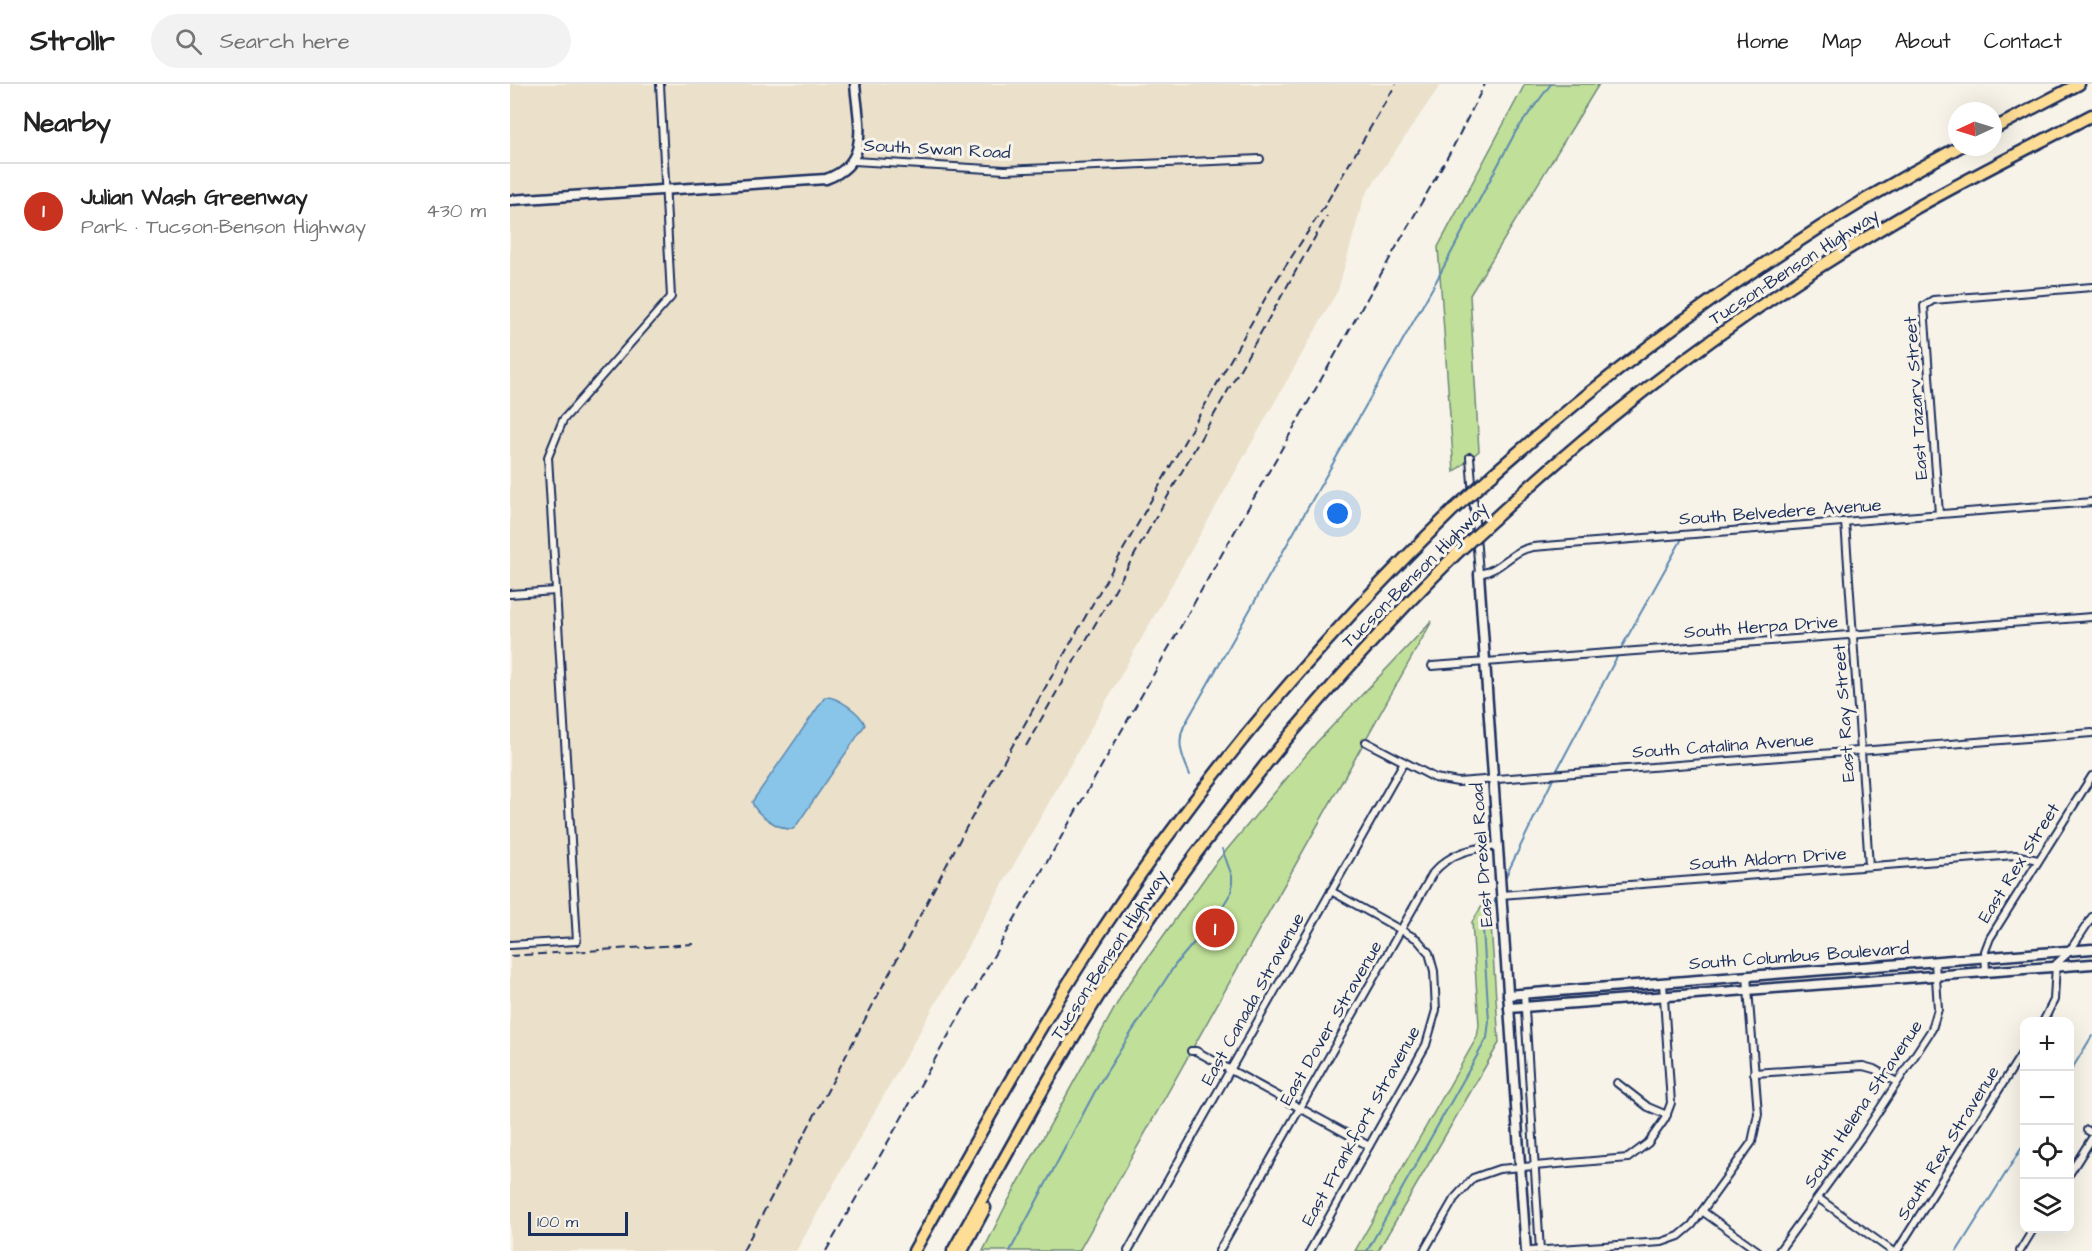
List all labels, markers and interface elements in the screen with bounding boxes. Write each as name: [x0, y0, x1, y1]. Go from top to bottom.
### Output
search box: [151, 14, 571, 68]
text: Strollr: [30, 22, 115, 61]
icon: search: [172, 25, 205, 58]
text: Search here: [220, 26, 350, 57]
text: Home: [1737, 27, 1789, 56]
text: Map: [1822, 27, 1862, 56]
text: About: [1895, 27, 1951, 56]
text: Contact: [1984, 27, 2062, 56]
north arrow: [1948, 102, 2002, 156]
text: Nearby: [24, 105, 111, 141]
street label: South Swan Road: [863, 133, 1011, 165]
text: Julian Wash Greenway: [81, 182, 307, 213]
text: 1: [42, 197, 45, 225]
text: 430 m: [426, 197, 486, 225]
street label: Tucson–Benson Highway: [1704, 203, 1884, 332]
text: Park · Tucson–Benson Highway: [81, 213, 366, 241]
street label: East Tazarv Street: [1898, 315, 1934, 481]
street label: South Belvedere Avenue: [1678, 492, 1882, 532]
street label: Tucson–Benson Highway: [1336, 496, 1495, 654]
your location: [1323, 499, 1352, 528]
street label: South Herpa Drive: [1683, 609, 1839, 645]
street label: East Ray Street: [1827, 643, 1862, 783]
street label: South Catalina Avenue: [1631, 727, 1815, 765]
street label: East Drexel Road: [1464, 782, 1500, 928]
street label: East Rex Street: [1972, 798, 2066, 928]
street label: South Aldorn Drive: [1689, 841, 1848, 877]
street label: Tucson–Benson Highway: [1045, 865, 1174, 1045]
pin: 1: [1196, 906, 1234, 950]
street label: East Canada Stravenue: [1195, 908, 1311, 1090]
street label: East Dover Stravenue: [1274, 936, 1389, 1110]
street label: South Columbus Boulevard: [1688, 936, 1910, 976]
street label: South Helena Stravenue: [1797, 1015, 1929, 1193]
map controls: [2020, 1017, 2074, 1233]
button: +: [2020, 1017, 2074, 1071]
street label: East Frankfort Stravenue: [1296, 1021, 1427, 1230]
street label: South Rex Stravenue: [1890, 1061, 2006, 1225]
button: −: [2020, 1071, 2074, 1125]
button: locate: [2020, 1125, 2074, 1179]
button: layers: [2020, 1179, 2074, 1233]
scale bar: [528, 1209, 628, 1236]
text: 100 m: [537, 1211, 578, 1233]

